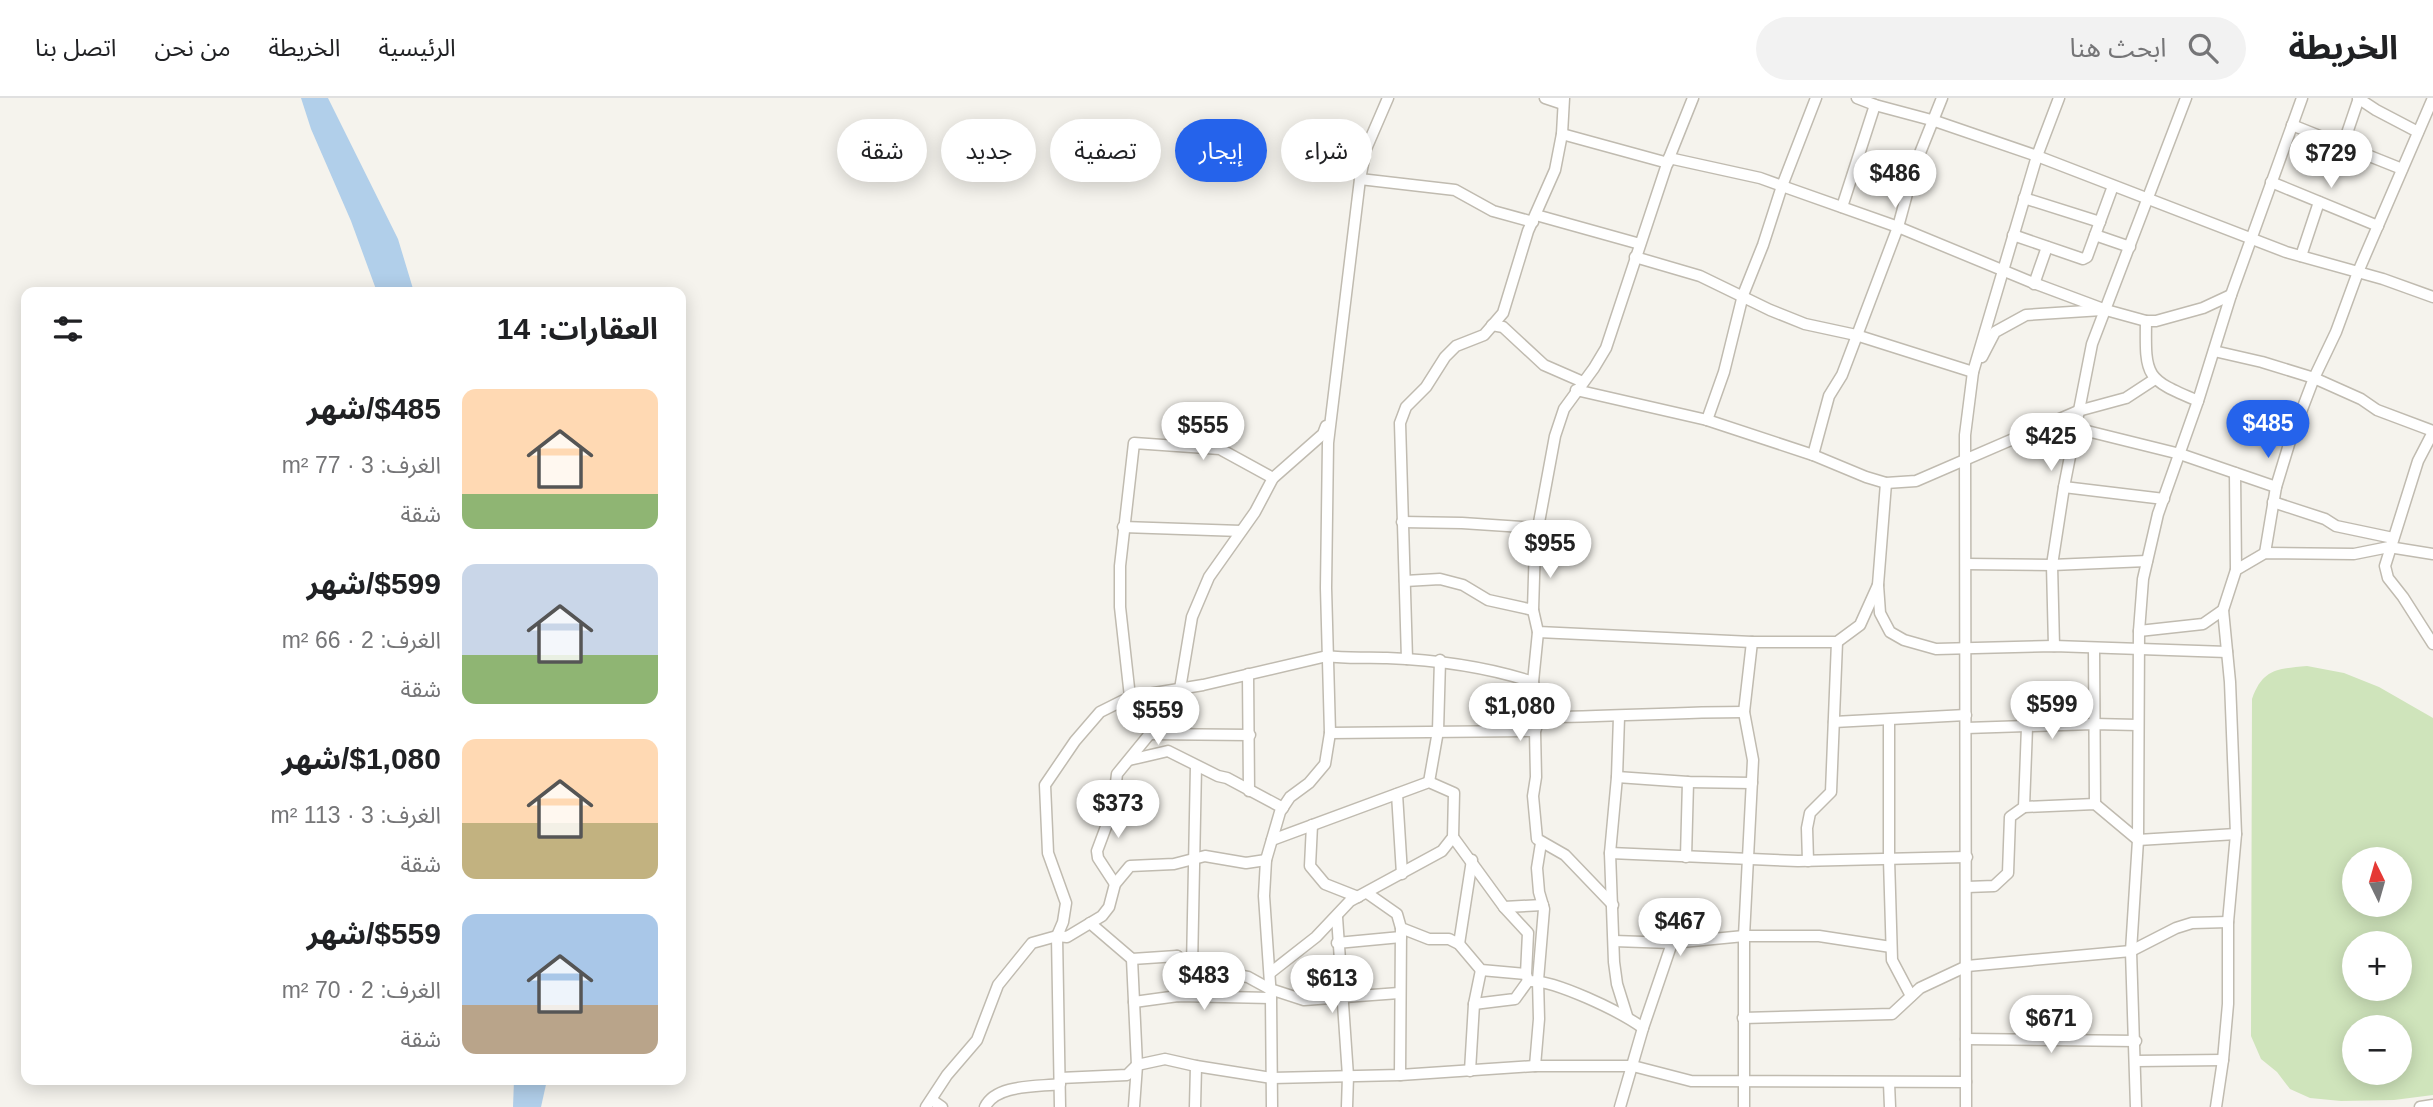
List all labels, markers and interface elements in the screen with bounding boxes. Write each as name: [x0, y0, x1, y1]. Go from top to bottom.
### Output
search box: [1756, 17, 2246, 80]
icon: search: [2184, 29, 2222, 67]
text: الخريطة: [2288, 29, 2398, 66]
text: ابحث هنا: [2070, 33, 2166, 63]
text: اتصل بنا: [35, 34, 117, 61]
text: من نحن: [155, 34, 231, 61]
text: الخريطة: [269, 34, 341, 61]
text: الرئيسية: [379, 34, 456, 61]
chip: شقة: [837, 119, 927, 182]
chip: جديد: [941, 119, 1036, 182]
chip: تصفية: [1050, 119, 1161, 182]
chip: إيجار: [1175, 119, 1267, 182]
chip: شراء: [1281, 119, 1372, 182]
pin: $729: [2290, 130, 2372, 190]
text: $729: [2305, 140, 2357, 166]
pin: $486: [1854, 150, 1936, 210]
text: $486: [1869, 160, 1921, 186]
icon: filters: [49, 310, 87, 348]
text: العقارات: 14: [497, 312, 658, 345]
text: $485/شهر: [307, 392, 441, 425]
pin: $485: [2227, 400, 2309, 460]
pin: $555: [1162, 402, 1244, 462]
text: $485: [2242, 410, 2294, 436]
text: $555: [1177, 412, 1229, 438]
pin: $425: [2010, 414, 2092, 473]
icon: home: [518, 417, 602, 501]
text: $425: [2025, 423, 2077, 449]
text: الغرف: 3 · 77 m²: [282, 452, 441, 478]
text: شقة: [400, 501, 441, 527]
pin: $955: [1509, 520, 1591, 580]
text: $955: [1524, 530, 1576, 556]
text: $599/شهر: [307, 567, 441, 600]
icon: home: [518, 592, 602, 676]
text: الغرف: 2 · 66 m²: [282, 627, 441, 653]
text: شقة: [400, 676, 441, 702]
pin: $599: [2011, 682, 2093, 741]
pin: $1,080: [1463, 684, 1577, 743]
pin: $559: [1117, 688, 1199, 747]
text: $599: [2026, 691, 2078, 717]
text: $1,080: [1485, 693, 1555, 719]
text: $559: [1132, 697, 1184, 723]
text: $1,080/شهر: [282, 742, 441, 775]
icon: home: [518, 767, 602, 851]
pin: $373: [1077, 780, 1159, 840]
text: $373: [1092, 790, 1144, 816]
text: الغرف: 3 · 113 m²: [271, 802, 441, 828]
north arrow: [2342, 847, 2412, 917]
map controls: [2342, 847, 2412, 1085]
text: شقة: [400, 851, 441, 877]
pin: $467: [1639, 898, 1721, 958]
text: $467: [1654, 908, 1706, 934]
text: $559/شهر: [307, 917, 441, 950]
button: +: [2342, 931, 2412, 1001]
icon: home: [518, 942, 602, 1026]
pin: $483: [1163, 953, 1245, 1012]
pin: $613: [1291, 956, 1373, 1015]
text: $483: [1178, 962, 1230, 988]
text: $613: [1306, 965, 1358, 991]
text: الغرف: 2 · 70 m²: [282, 977, 441, 1003]
pin: $671: [2010, 996, 2092, 1055]
text: $671: [2025, 1005, 2077, 1031]
button: −: [2342, 1015, 2412, 1085]
text: شقة: [400, 1026, 441, 1052]

